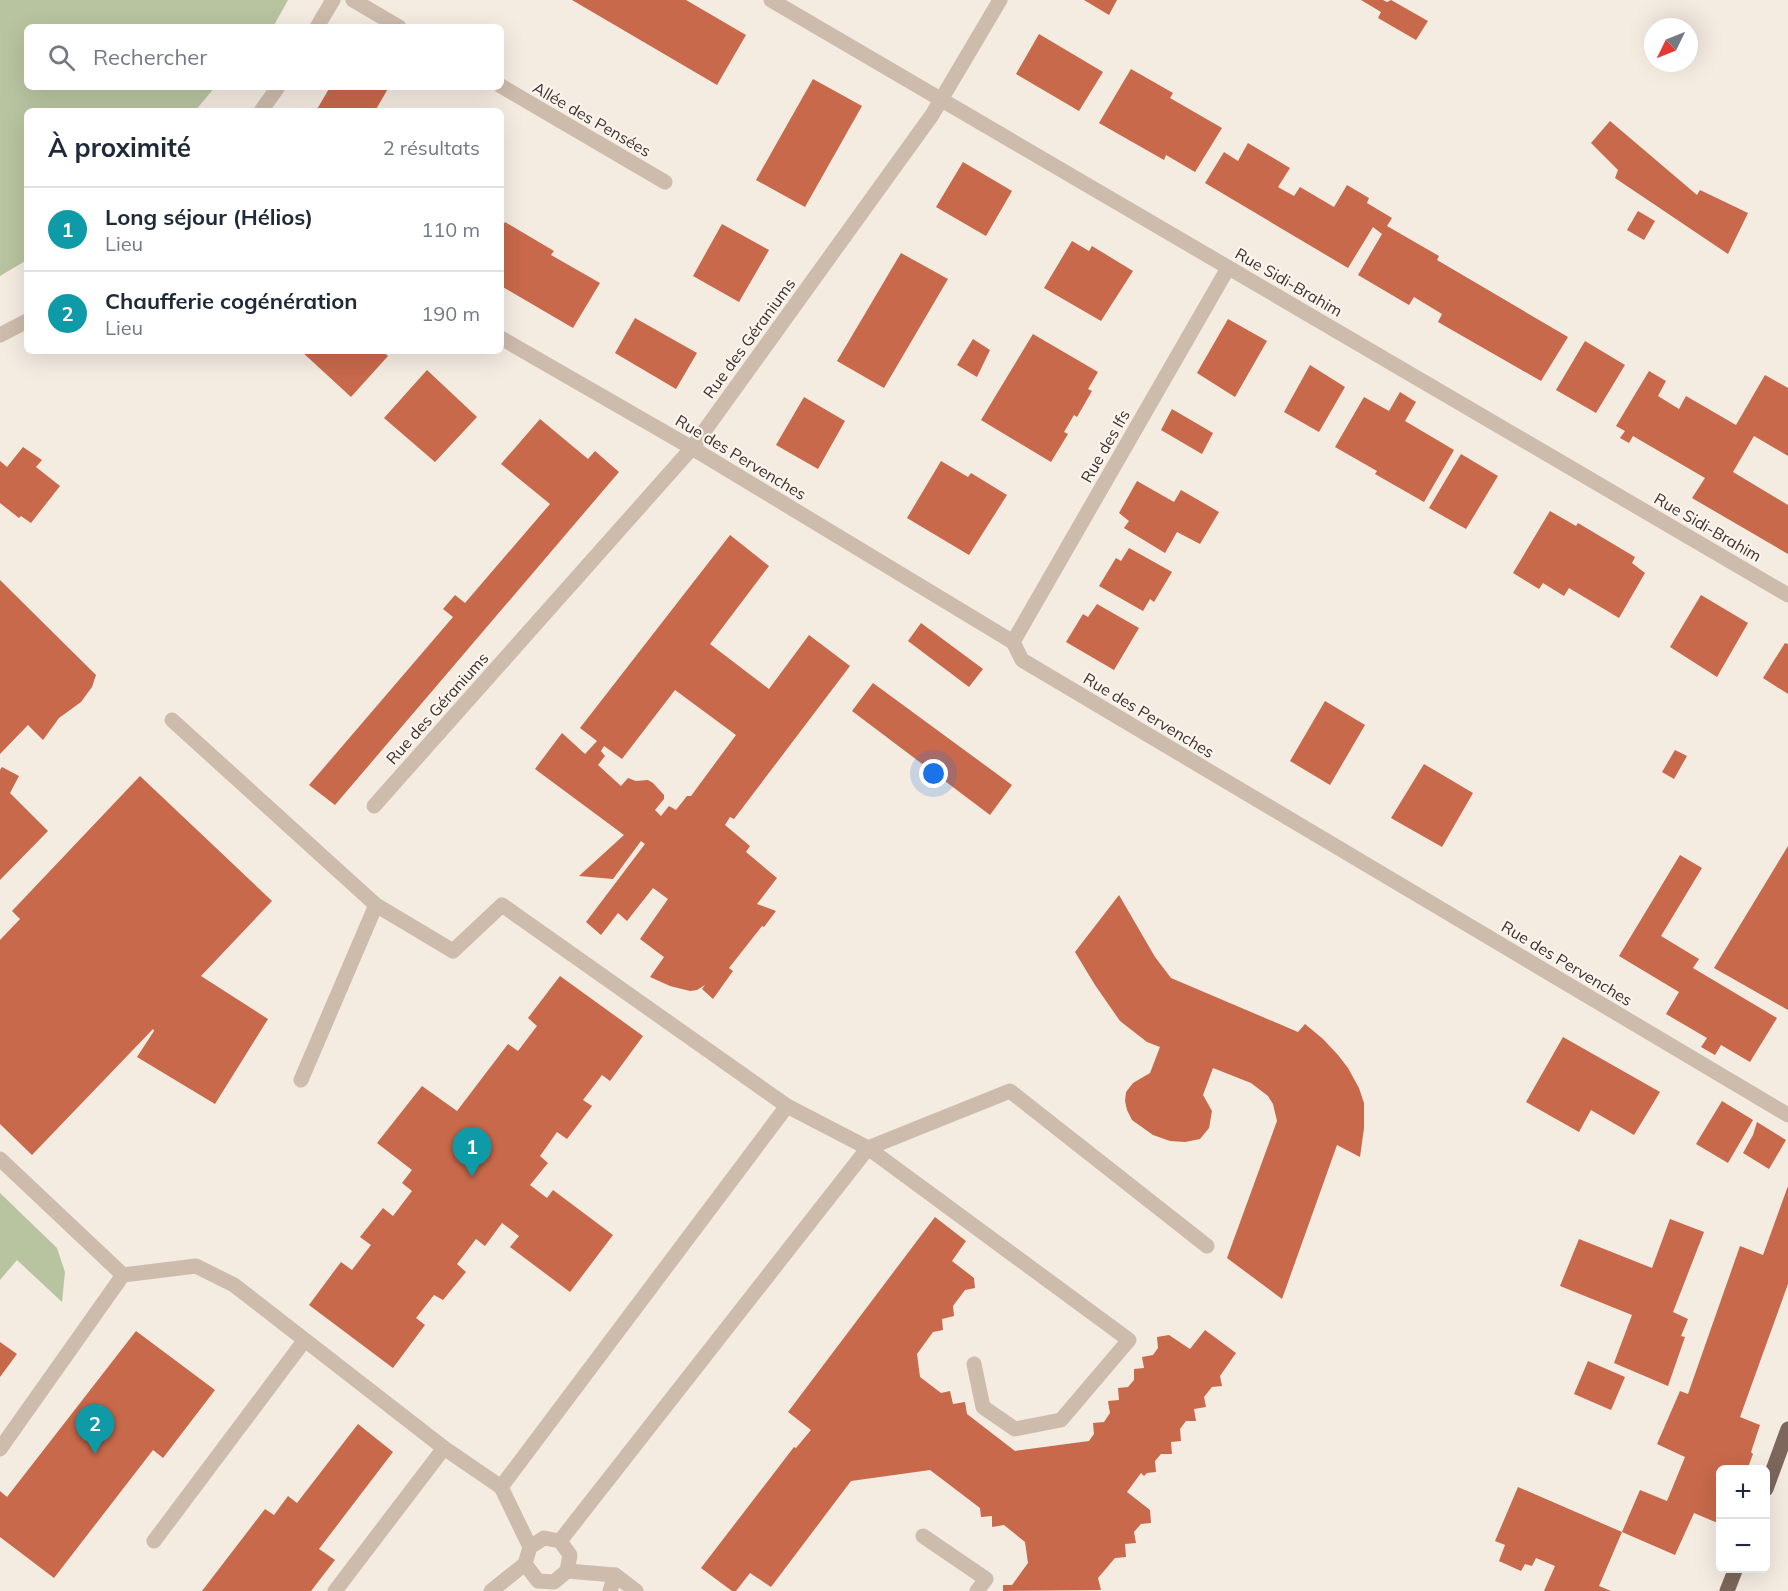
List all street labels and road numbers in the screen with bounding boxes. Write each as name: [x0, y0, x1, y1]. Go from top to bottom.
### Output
street label: Allée des Pensées: [529, 77, 655, 161]
street label: Rue Sidi-Brahim: [1232, 243, 1346, 321]
street label: Rue des Géraniums: [699, 274, 799, 402]
street label: Rue des Ifs: [1076, 406, 1134, 486]
street label: Rue des Pervenches: [672, 410, 810, 504]
street label: Rue Sidi-Brahim: [1651, 488, 1765, 566]
street label: Rue des Géraniums: [381, 648, 493, 768]
street label: Rue des Pervenches: [1080, 668, 1218, 762]
street label: Rue des Pervenches: [1498, 916, 1636, 1010]

